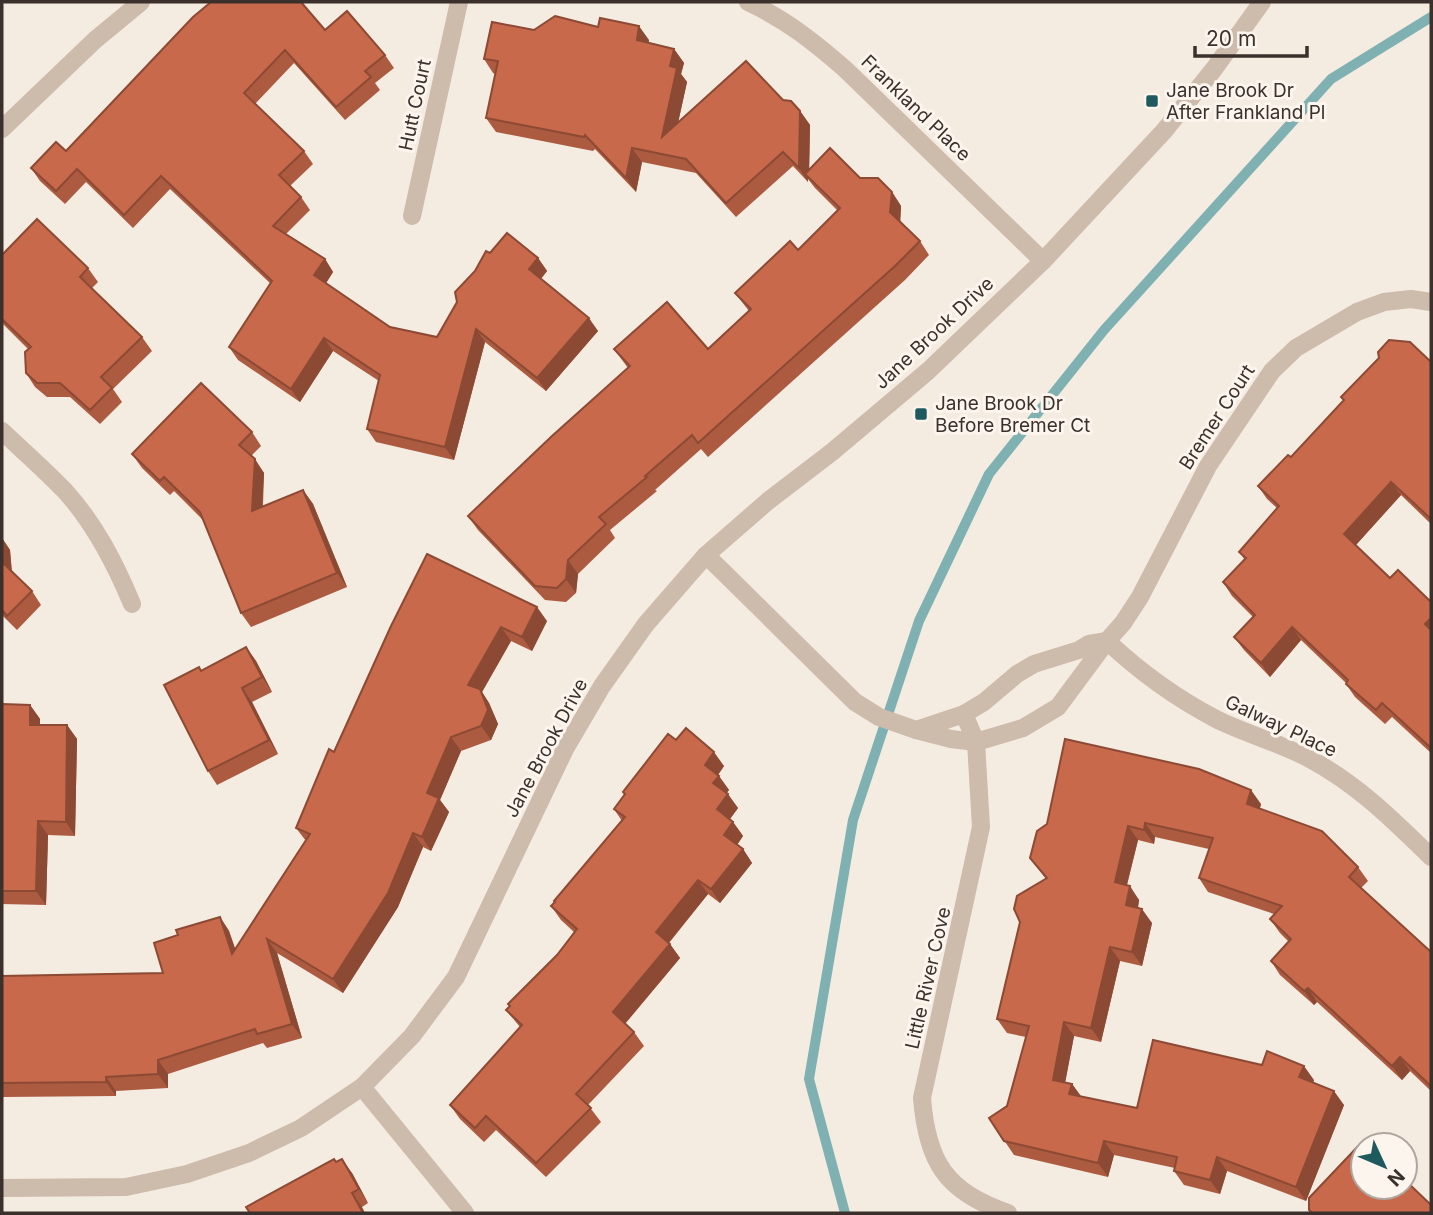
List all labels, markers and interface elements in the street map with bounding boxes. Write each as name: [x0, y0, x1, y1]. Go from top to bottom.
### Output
scale bar: [1195, 14, 1307, 58]
text: 20 m: [1206, 26, 1256, 51]
street label: Frankland Place: [857, 50, 975, 166]
street label: Hutt Court: [394, 57, 436, 153]
place label: Jane Brook Dr After Frankland Pl: [1166, 79, 1325, 124]
marker: Jane Brook Dr After Frankland Pl: [1144, 93, 1160, 109]
street label: Jane Brook Drive: [870, 272, 998, 394]
street label: Bremer Court: [1174, 360, 1260, 474]
place label: Jane Brook Dr Before Bremer Ct: [935, 392, 1090, 437]
marker: Jane Brook Dr Before Bremer Ct: [913, 406, 929, 422]
street label: Jane Brook Drive: [500, 675, 592, 821]
street label: Galway Place: [1221, 690, 1341, 762]
street label: Little River Cove: [900, 905, 956, 1051]
north arrow: [1349, 1131, 1419, 1201]
text: N: [1383, 1164, 1409, 1191]

